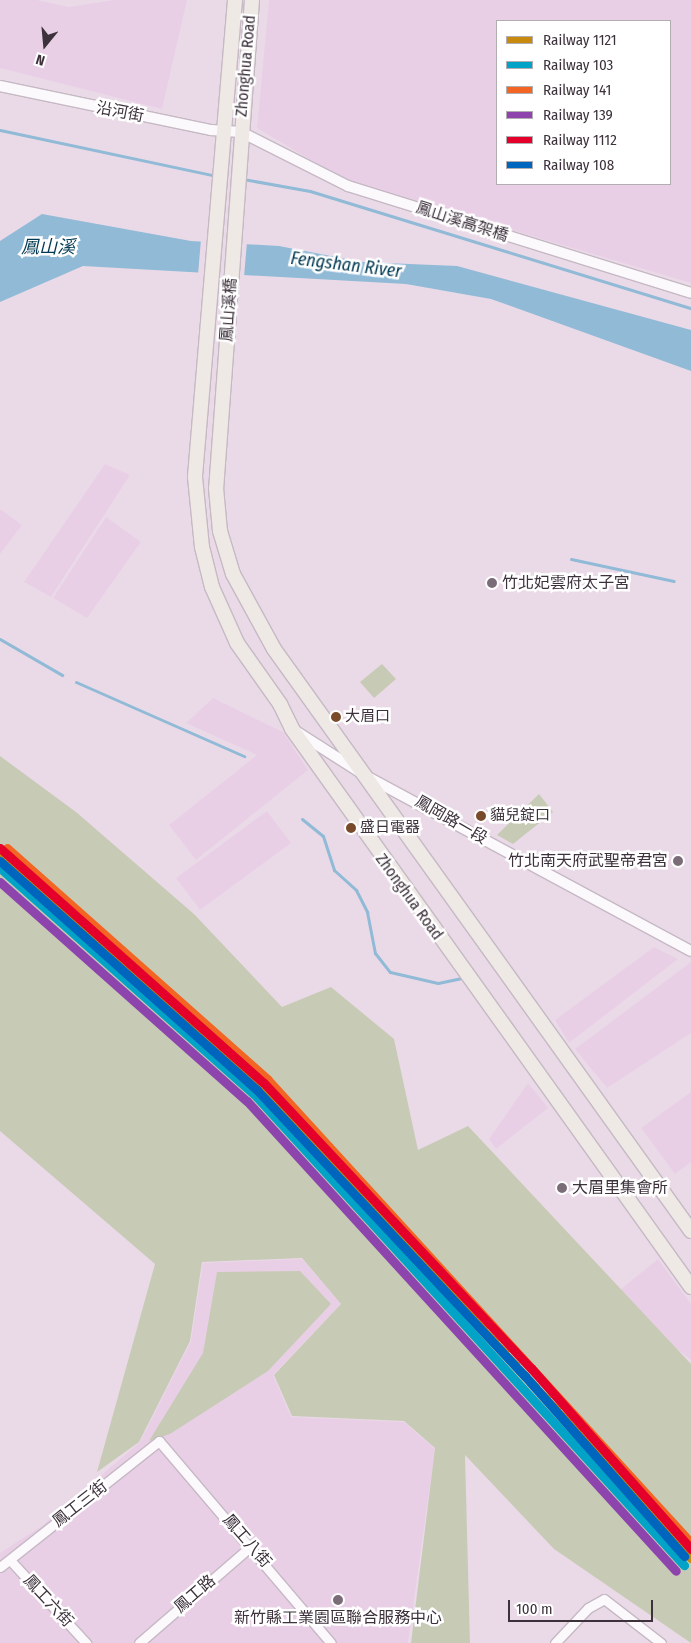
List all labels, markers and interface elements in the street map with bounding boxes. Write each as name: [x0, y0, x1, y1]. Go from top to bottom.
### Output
street label: Zhonghua Road: [232, 14, 260, 118]
north arrow: [20, 20, 70, 70]
legend: [496, 20, 671, 185]
text: Railway 1121: [543, 31, 617, 49]
text: N: [34, 50, 47, 69]
text: Railway 103: [543, 56, 613, 74]
text: Railway 141: [543, 81, 611, 99]
street label: 沿河街: [95, 98, 145, 126]
text: Railway 139: [543, 106, 613, 124]
text: Railway 1112: [543, 131, 617, 149]
text: Railway 108: [543, 156, 614, 174]
street label: 鳳山溪高架橋: [413, 198, 511, 246]
water label: 鳳山溪: [21, 236, 75, 258]
water label: Fengshan River: [289, 247, 403, 283]
street label: 鳳山溪橋: [217, 277, 241, 343]
place label: 竹北妃雲府太子宮: [502, 573, 630, 593]
marker: 竹北妃雲府太子宮: [486, 577, 498, 589]
place label: 大眉口: [345, 708, 390, 726]
marker: 大眉口: [331, 712, 341, 722]
street label: 鳳岡路一段: [412, 792, 490, 848]
place label: 貓兒錠口: [490, 807, 550, 825]
marker: 貓兒錠口: [476, 811, 486, 821]
place label: 盛日電器: [360, 819, 420, 837]
marker: 盛日電器: [346, 823, 356, 833]
street label: Zhonghua Road: [371, 850, 447, 944]
place label: 竹北南天府武聖帝君宮: [508, 851, 668, 871]
marker: 竹北南天府武聖帝君宮: [672, 855, 684, 867]
place label: 大眉里集會所: [572, 1178, 668, 1198]
marker: 大眉里集會所: [556, 1182, 568, 1194]
street label: 鳳工三街: [49, 1477, 111, 1531]
street label: 鳳工八街: [219, 1511, 275, 1571]
street label: 鳳工六街: [19, 1571, 77, 1631]
street label: 鳳工路: [171, 1571, 219, 1617]
scale bar: [511, 1590, 656, 1622]
marker: 新竹縣工業園區聯合服務中心: [332, 1594, 344, 1606]
text: 100 m: [516, 1600, 553, 1618]
place label: 新竹縣工業園區聯合服務中心: [234, 1608, 442, 1628]

